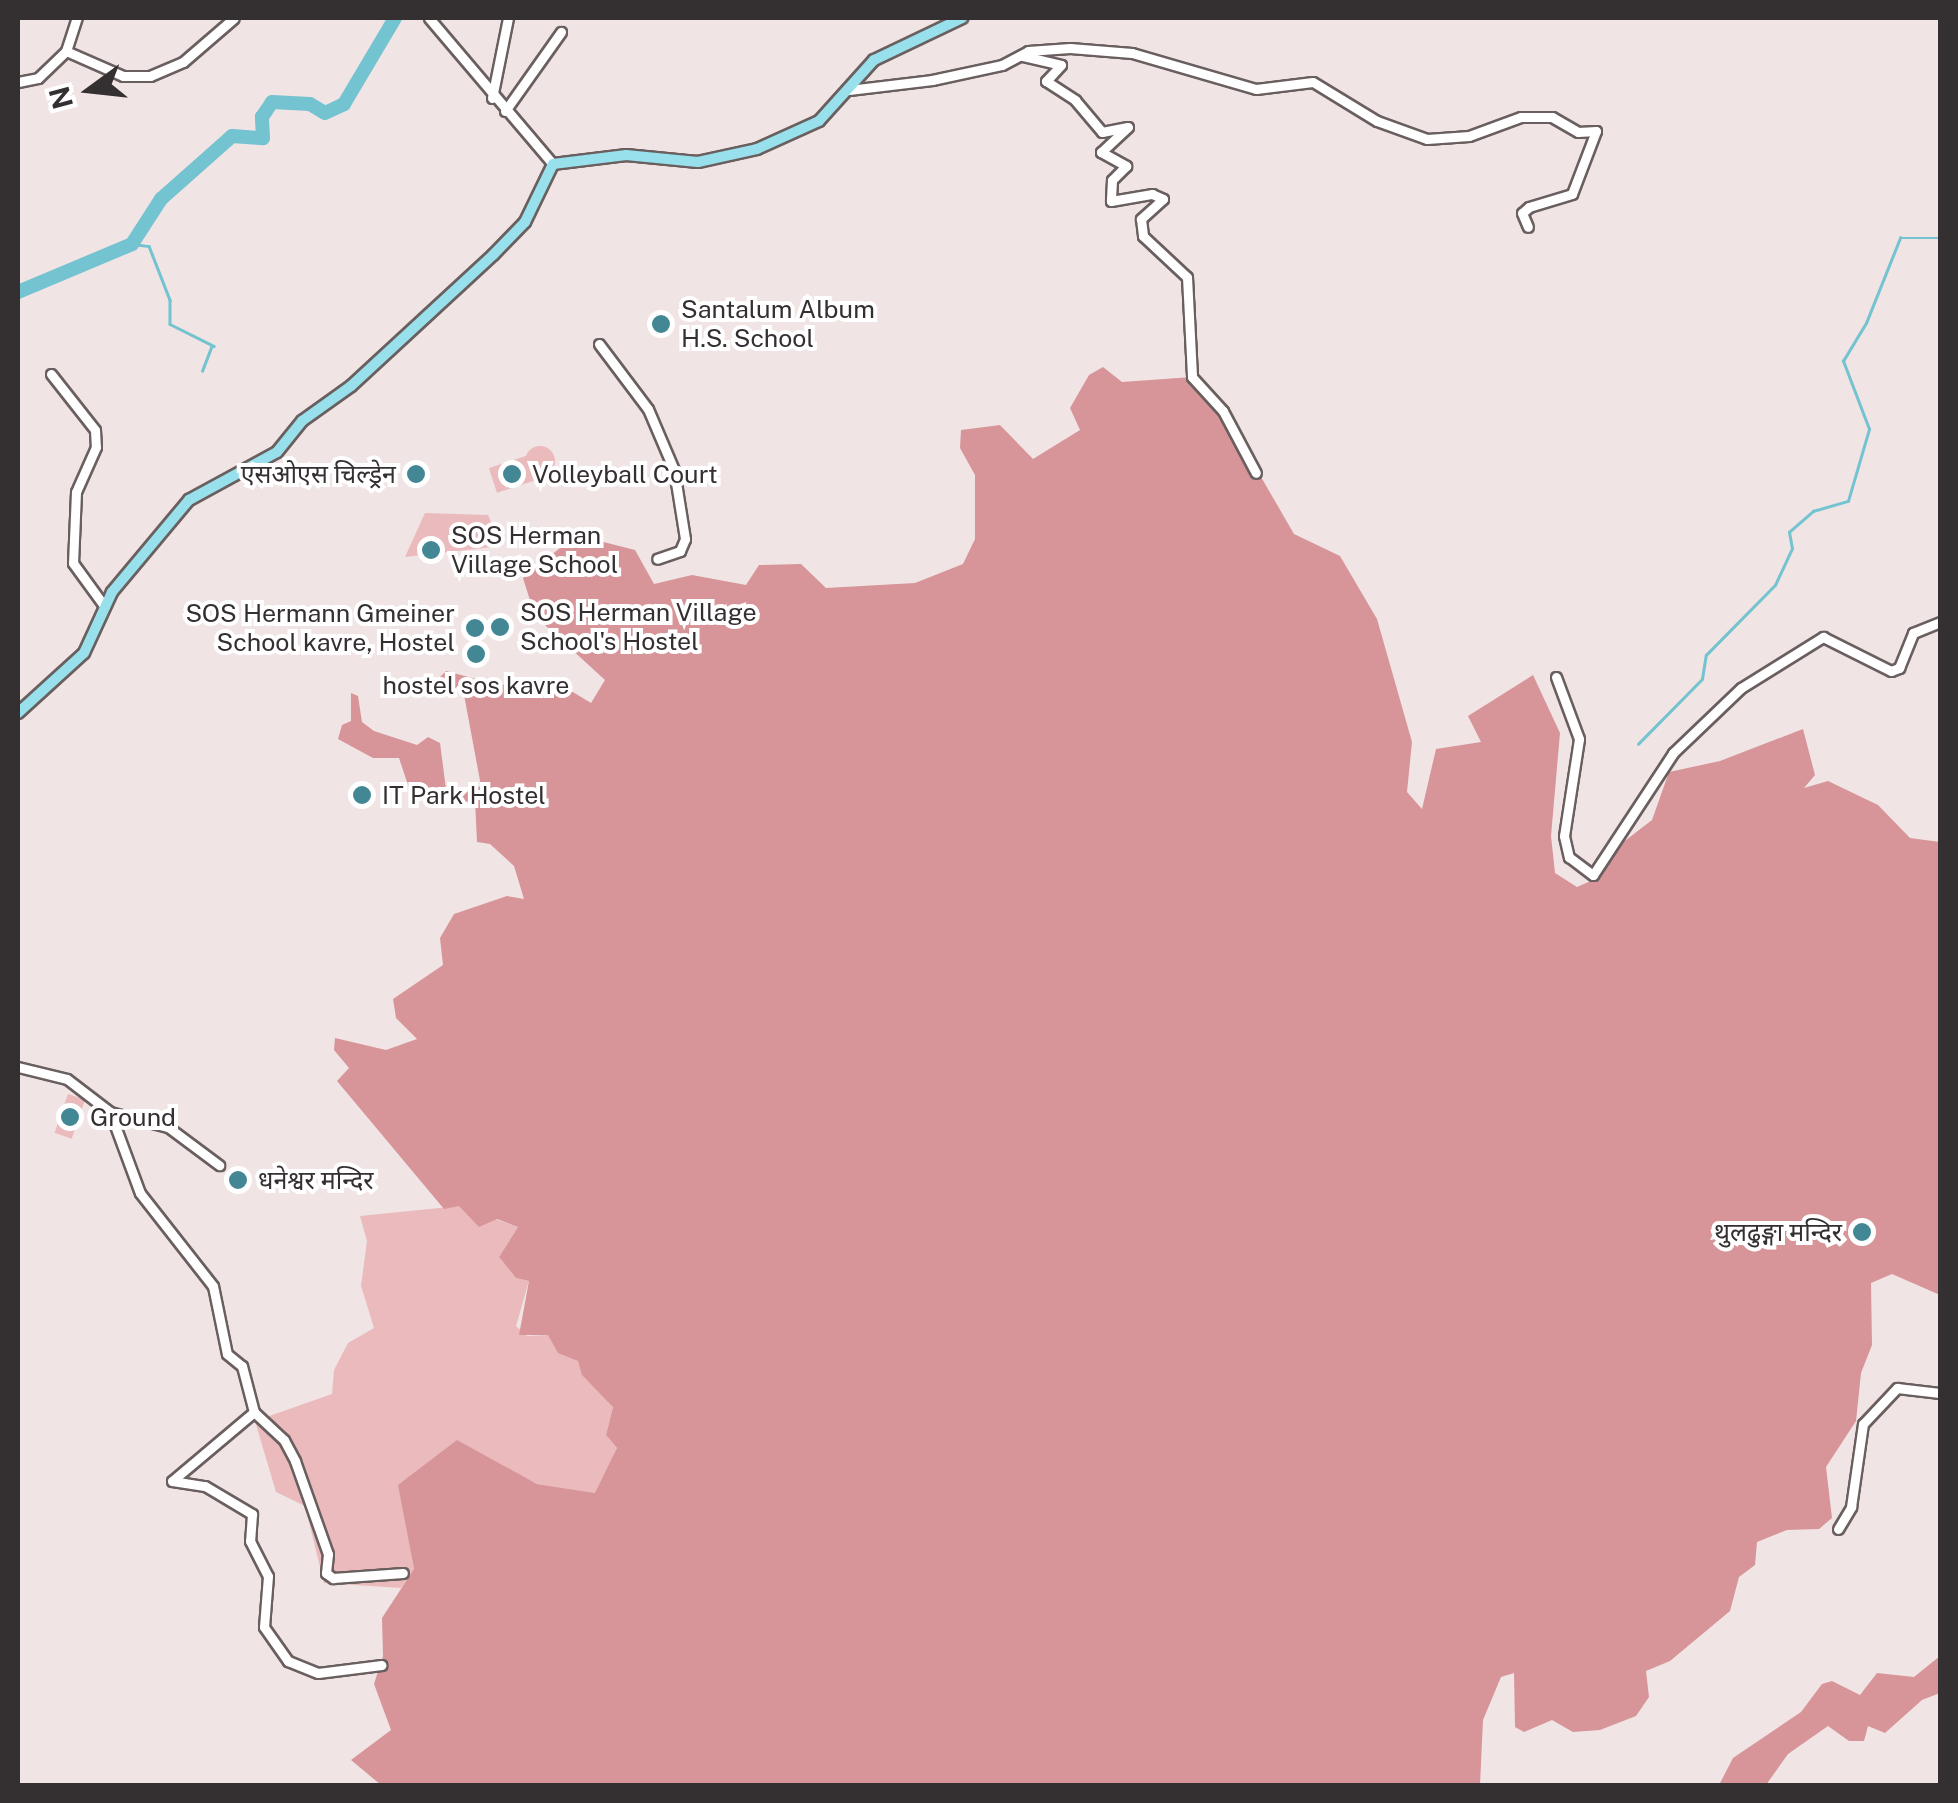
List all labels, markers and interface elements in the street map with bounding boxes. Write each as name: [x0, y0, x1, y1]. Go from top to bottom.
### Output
north arrow: [40, 40, 140, 140]
text: N: [42, 83, 79, 113]
place label: Santalum Album H.S. School: [681, 295, 875, 354]
marker: Santalum Album H.S. School: [650, 313, 672, 335]
place label: एसओएस चिल्ड्रेन: [241, 459, 396, 489]
place label: Volleyball Court: [532, 459, 718, 489]
marker: एसओएस चिल्ड्रेन: [405, 463, 427, 485]
marker: Volleyball Court: [501, 463, 523, 485]
place label: SOS Herman Village School: [451, 521, 618, 580]
marker: SOS Herman Village School: [420, 539, 442, 561]
place label: SOS Herman Village School's Hostel: [520, 598, 757, 657]
place label: SOS Hermann Gmeiner School kavre, Hostel: [185, 599, 455, 658]
marker: SOS Herman Village School's Hostel: [489, 616, 511, 638]
marker: SOS Hermann Gmeiner School kavre, Hostel: [464, 617, 486, 639]
marker: hostel sos kavre: [465, 643, 487, 665]
place label: hostel sos kavre: [383, 670, 569, 700]
place label: IT Park Hostel: [382, 780, 546, 810]
marker: IT Park Hostel: [351, 784, 373, 806]
place label: Ground: [90, 1102, 176, 1132]
marker: Ground: [59, 1106, 81, 1128]
place label: धनेश्वर मन्दिर: [258, 1165, 373, 1195]
marker: धनेश्वर मन्दिर: [227, 1169, 249, 1191]
place label: थुलढुङ्गा मन्दिर: [1714, 1217, 1842, 1247]
marker: थुलढुङ्गा मन्दिर: [1851, 1221, 1873, 1243]

